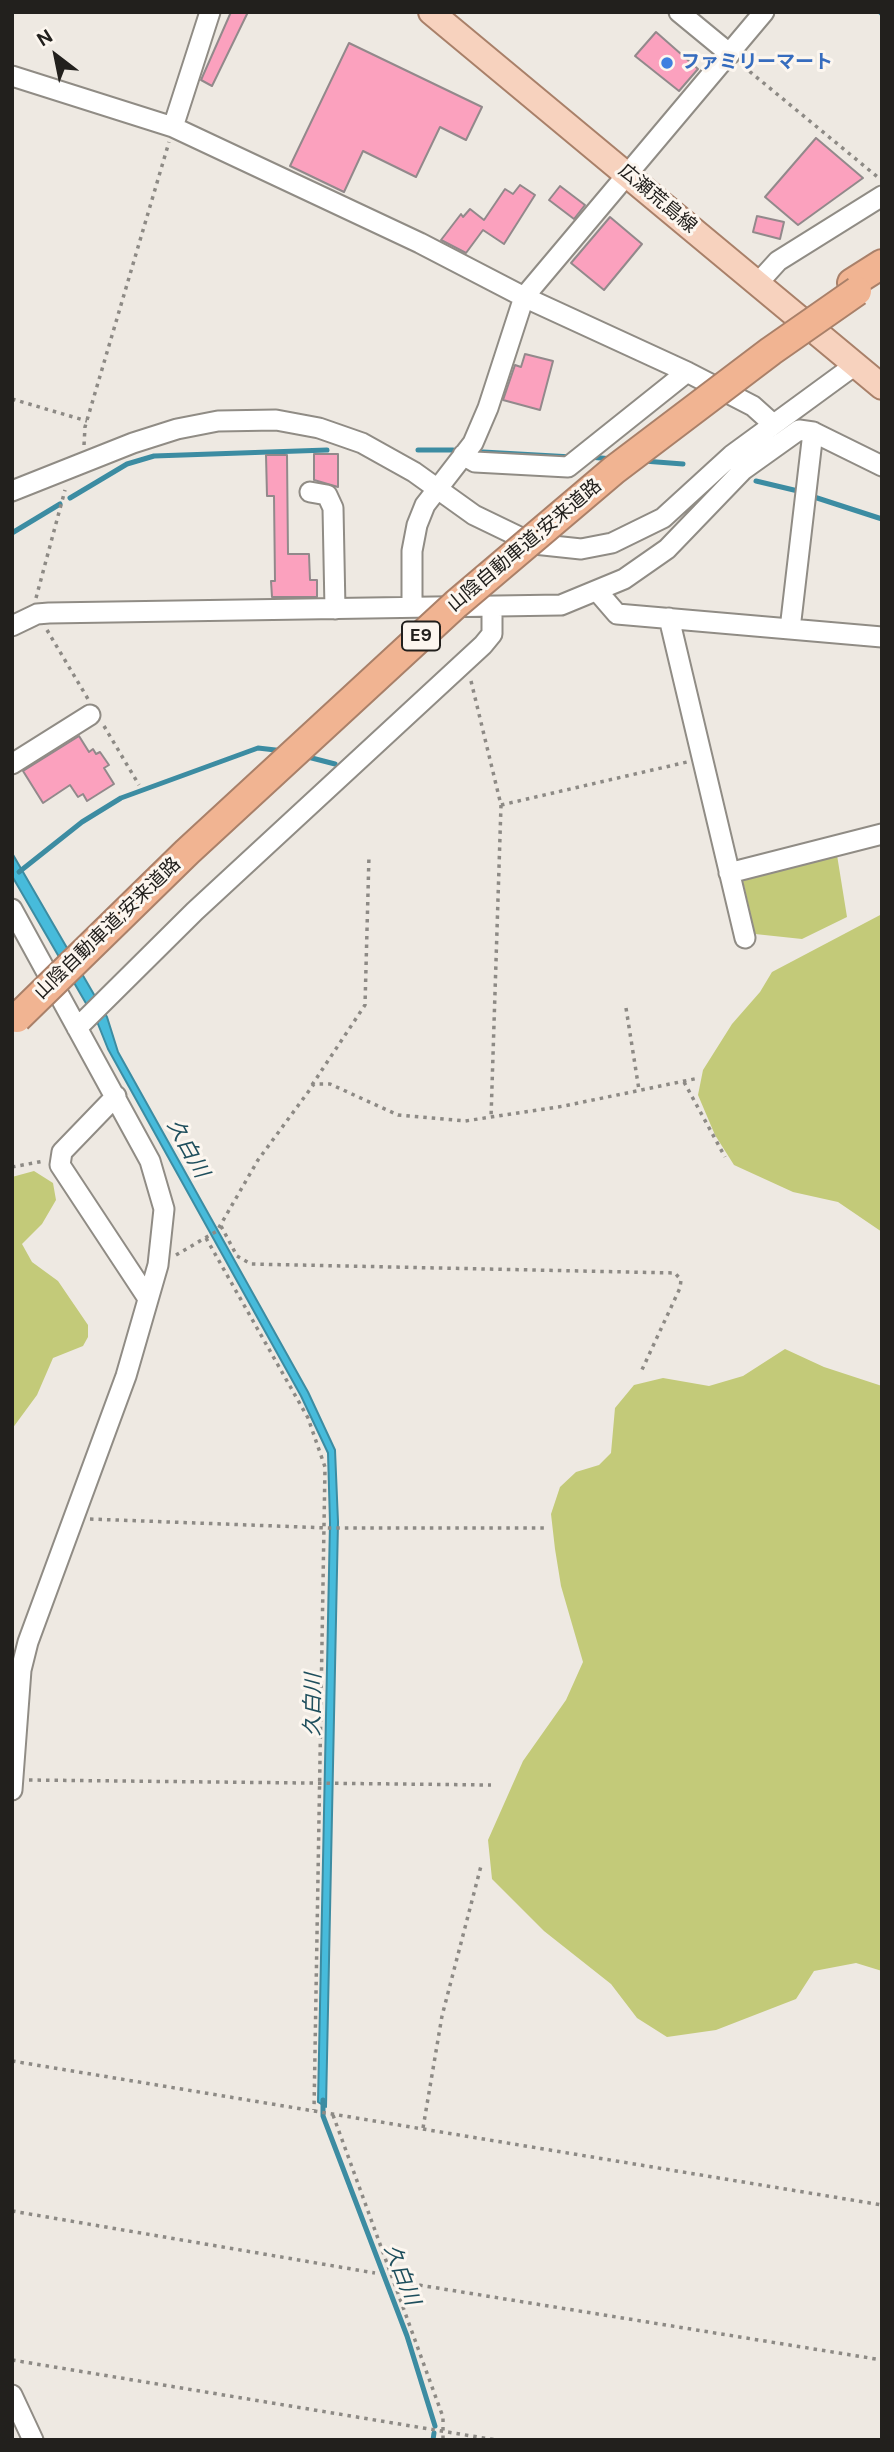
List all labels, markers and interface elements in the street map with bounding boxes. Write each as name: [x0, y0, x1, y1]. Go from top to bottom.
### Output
north arrow: [21, 21, 91, 91]
text: N: [32, 23, 57, 52]
place label: ファミリーマート: [681, 52, 833, 74]
marker: ファミリーマート: [659, 55, 675, 71]
street label: 広瀬荒島線: [613, 160, 701, 238]
street label: 山陰自動車道;安来道路: [443, 475, 607, 617]
road number: E9: [402, 622, 440, 650]
street label: 山陰自動車道;安来道路: [30, 853, 186, 1005]
water label: 久白川: [161, 1115, 213, 1183]
water label: 久白川: [301, 1673, 327, 1737]
water label: 久白川: [378, 2241, 424, 2309]

